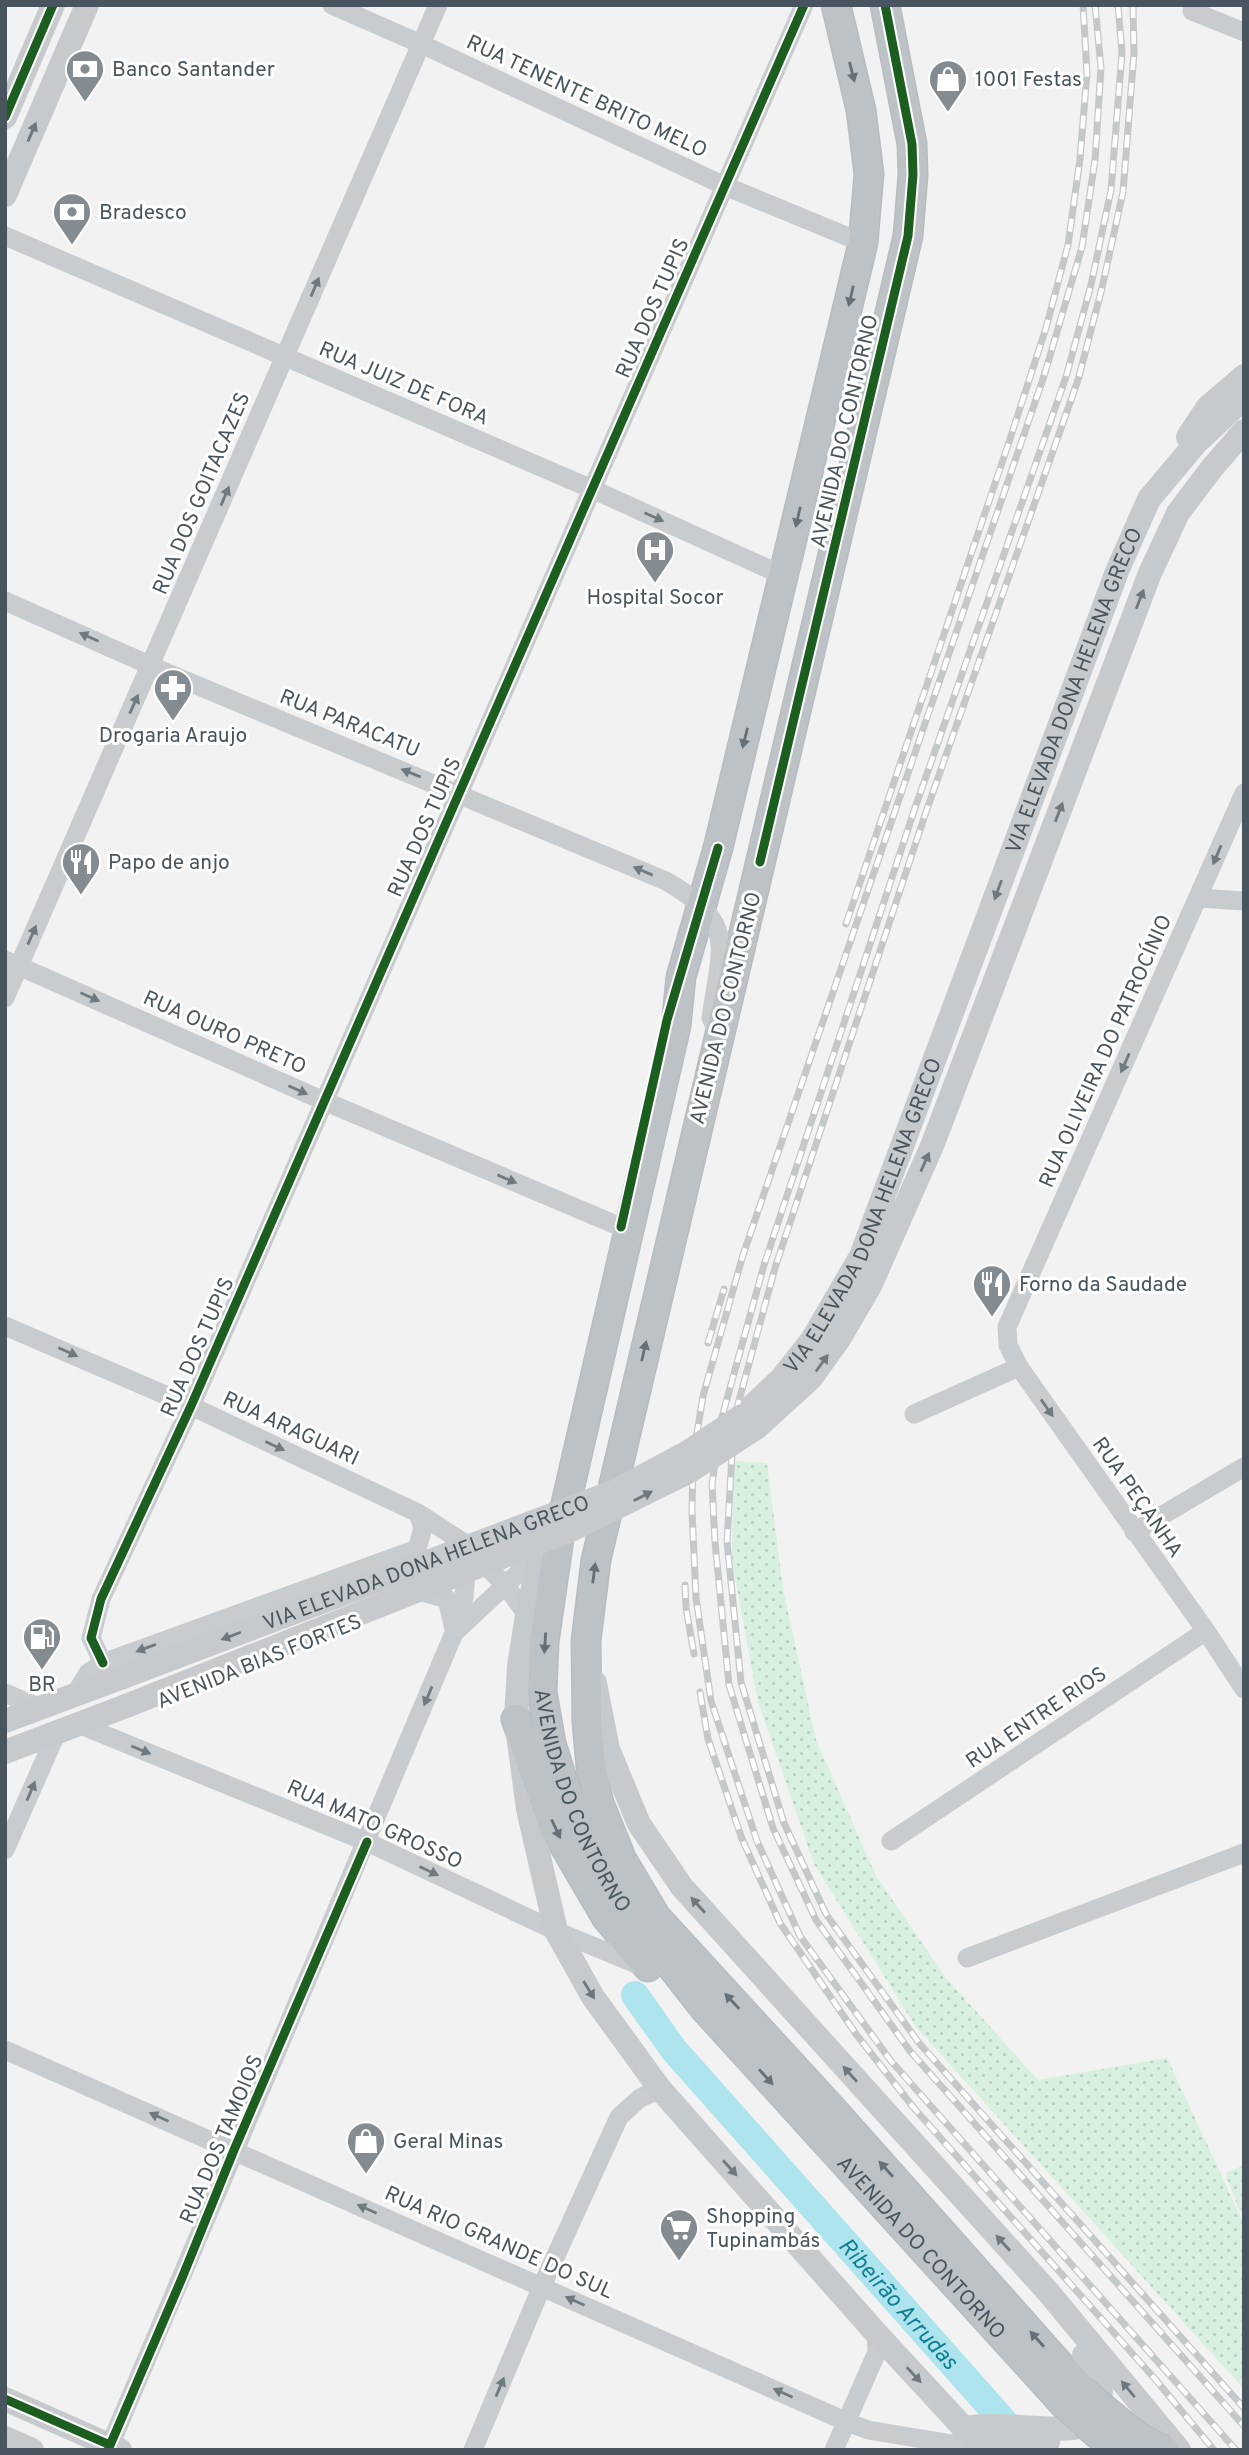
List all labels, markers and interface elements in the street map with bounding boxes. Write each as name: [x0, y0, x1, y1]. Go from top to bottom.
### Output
street label: RUA TENENTE BRITO MELO: [462, 30, 711, 165]
bank icon: Banco Santander: [64, 48, 106, 103]
place label: Banco Santander: [112, 57, 275, 84]
shop icon: 1001 Festas: [927, 58, 969, 113]
one-way arrow: [847, 61, 858, 83]
place label: 1001 Festas: [975, 67, 1082, 94]
one-way arrow: [27, 122, 38, 143]
bank icon: Bradesco: [51, 191, 93, 246]
place label: Bradesco: [99, 200, 187, 227]
street label: RUA DOS TUPIS: [610, 234, 696, 383]
one-way arrow: [309, 277, 321, 297]
one-way arrow: [845, 285, 856, 307]
street label: AVENIDA DO CONTORNO: [805, 312, 885, 551]
street label: RUA JUIZ DE FORA: [314, 336, 492, 432]
street label: RUA DOS GOITACAZES: [147, 388, 257, 599]
one-way arrow: [219, 486, 231, 506]
one-way arrow: [792, 506, 803, 528]
one-way arrow: [644, 511, 664, 523]
street label: VIA ELEVADA DONA HELENA GRECO: [1001, 524, 1150, 858]
hospital icon: Hospital Socor: [634, 529, 676, 584]
place label: Hospital Socor: [586, 585, 724, 612]
one-way arrow: [1134, 589, 1145, 610]
one-way arrow: [78, 631, 99, 642]
pharmacy icon: Drogaria Araujo: [152, 667, 194, 722]
street label: RUA PARACATU: [275, 684, 424, 765]
one-way arrow: [129, 694, 140, 715]
place label: Drogaria Araujo: [99, 723, 247, 750]
one-way arrow: [739, 727, 750, 749]
street label: RUA DOS TUPIS: [382, 753, 468, 902]
one-way arrow: [401, 767, 421, 779]
one-way arrow: [1053, 801, 1064, 822]
restaurant icon: Papo de anjo: [60, 841, 102, 896]
one-way arrow: [1211, 845, 1222, 866]
place label: Papo de anjo: [108, 850, 230, 877]
one-way arrow: [632, 866, 653, 877]
one-way arrow: [992, 880, 1003, 901]
street label: AVENIDA DO CONTORNO: [684, 889, 768, 1128]
street label: RUA OLIVEIRA DO PATROCÍNIO: [1033, 910, 1179, 1192]
one-way arrow: [27, 924, 38, 945]
street label: RUA OURO PRETO: [138, 985, 310, 1082]
one-way arrow: [80, 991, 100, 1003]
one-way arrow: [1119, 1053, 1130, 1074]
street label: VIA ELEVADA DONA HELENA GRECO: [778, 1055, 949, 1380]
one-way arrow: [288, 1084, 308, 1096]
one-way arrow: [920, 1151, 931, 1172]
one-way arrow: [497, 1173, 517, 1185]
restaurant icon: Forno da Saudade: [971, 1263, 1013, 1318]
place label: Forno da Saudade: [1019, 1272, 1187, 1299]
street label: RUA DOS TUPIS: [155, 1273, 241, 1422]
one-way arrow: [639, 1340, 650, 1362]
one-way arrow: [58, 1346, 78, 1358]
one-way arrow: [814, 1355, 829, 1373]
street label: RUA ARAGUARI: [218, 1386, 363, 1473]
one-way arrow: [1040, 1399, 1054, 1417]
street label: RUA PEÇANHA: [1085, 1432, 1188, 1563]
one-way arrow: [265, 1440, 286, 1451]
street label: VIA ELEVADA DONA HELENA GRECO: [260, 1490, 594, 1638]
one-way arrow: [633, 1490, 653, 1502]
one-way arrow: [589, 1562, 600, 1584]
street label: AVENIDA BIAS FORTES: [153, 1609, 366, 1716]
fuel station icon: BR: [21, 1616, 63, 1671]
one-way arrow: [220, 1631, 241, 1642]
one-way arrow: [539, 1632, 550, 1654]
one-way arrow: [135, 1643, 156, 1654]
street label: RUA ENTRE RIOS: [961, 1661, 1113, 1775]
place label: BR: [28, 1672, 56, 1699]
one-way arrow: [422, 1686, 434, 1706]
street label: AVENIDA DO CONTORNO: [527, 1687, 636, 1919]
one-way arrow: [131, 1744, 151, 1756]
street label: RUA MATO GROSSO: [282, 1774, 467, 1876]
one-way arrow: [25, 1781, 37, 1801]
one-way arrow: [550, 1819, 562, 1839]
one-way arrow: [419, 1865, 439, 1877]
one-way arrow: [690, 1897, 706, 1914]
one-way arrow: [583, 1981, 596, 2000]
one-way arrow: [725, 1993, 741, 2010]
street label: RUA DOS TAMOIOS: [174, 2051, 270, 2228]
one-way arrow: [842, 2065, 858, 2083]
one-way arrow: [758, 2068, 774, 2086]
one-way arrow: [149, 2111, 169, 2123]
shop icon: Geral Minas: [345, 2120, 387, 2175]
place label: Geral Minas: [393, 2129, 503, 2156]
street label: AVENIDA DO CONTORNO: [830, 2151, 1011, 2346]
one-way arrow: [722, 2160, 737, 2177]
one-way arrow: [878, 2160, 894, 2178]
street label: RUA RIO GRANDE DO SUL: [380, 2181, 617, 2306]
one-way arrow: [357, 2203, 377, 2215]
place label: Shopping Tupinambás: [706, 2204, 820, 2255]
supermarket icon: Shopping Tupinambás: [658, 2207, 700, 2262]
water label: Ribeirão Arrudas: [831, 2233, 964, 2377]
one-way arrow: [995, 2234, 1011, 2252]
one-way arrow: [565, 2295, 585, 2307]
one-way arrow: [1030, 2330, 1045, 2347]
one-way arrow: [906, 2366, 922, 2383]
one-way arrow: [494, 2376, 505, 2397]
one-way arrow: [1121, 2381, 1136, 2398]
one-way arrow: [773, 2387, 793, 2399]

